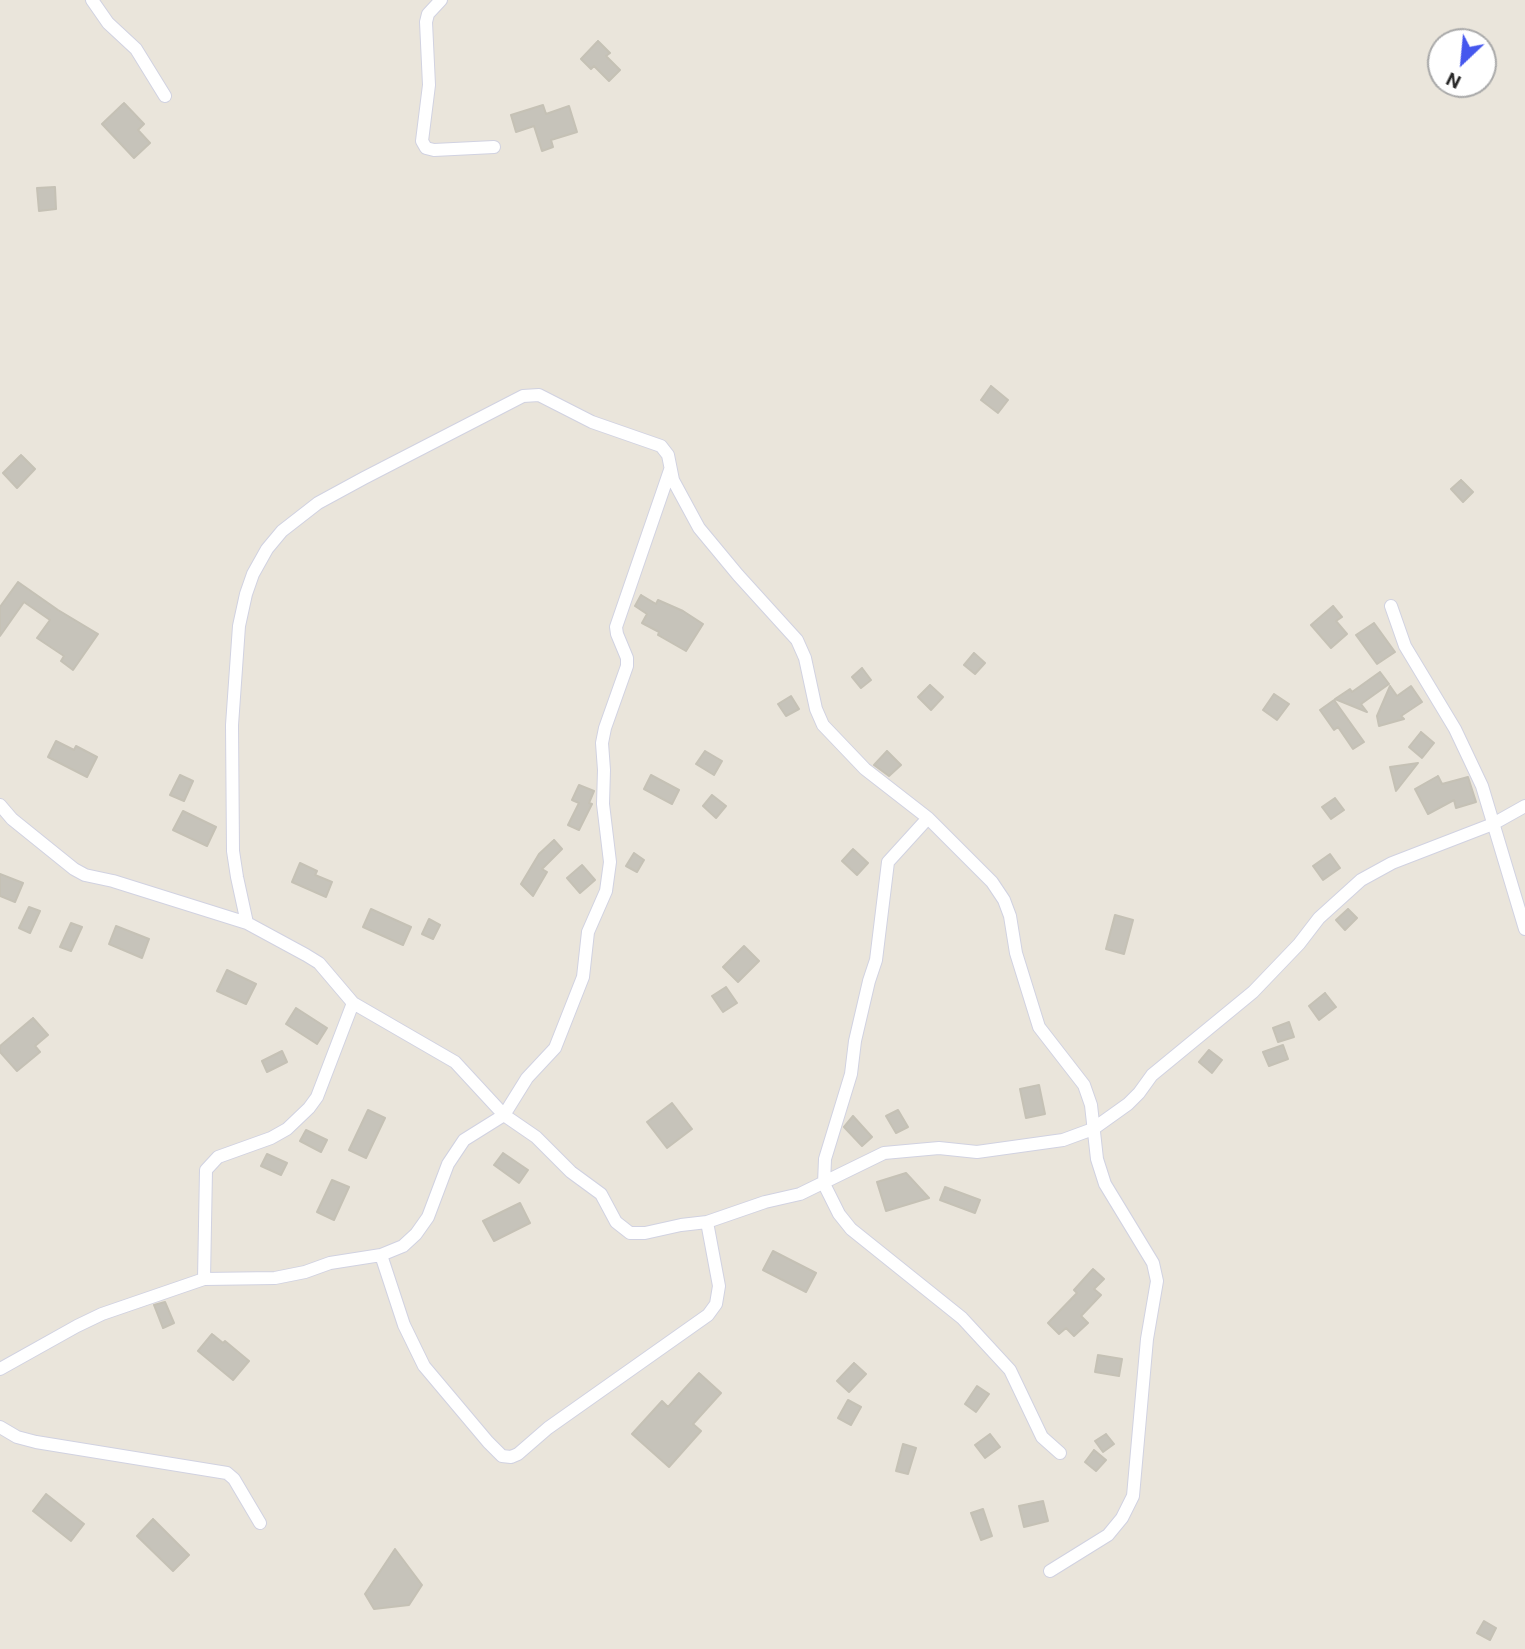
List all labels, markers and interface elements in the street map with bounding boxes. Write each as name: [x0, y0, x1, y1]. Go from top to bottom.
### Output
north arrow: [1427, 28, 1497, 98]
text: N: [1442, 67, 1465, 94]

